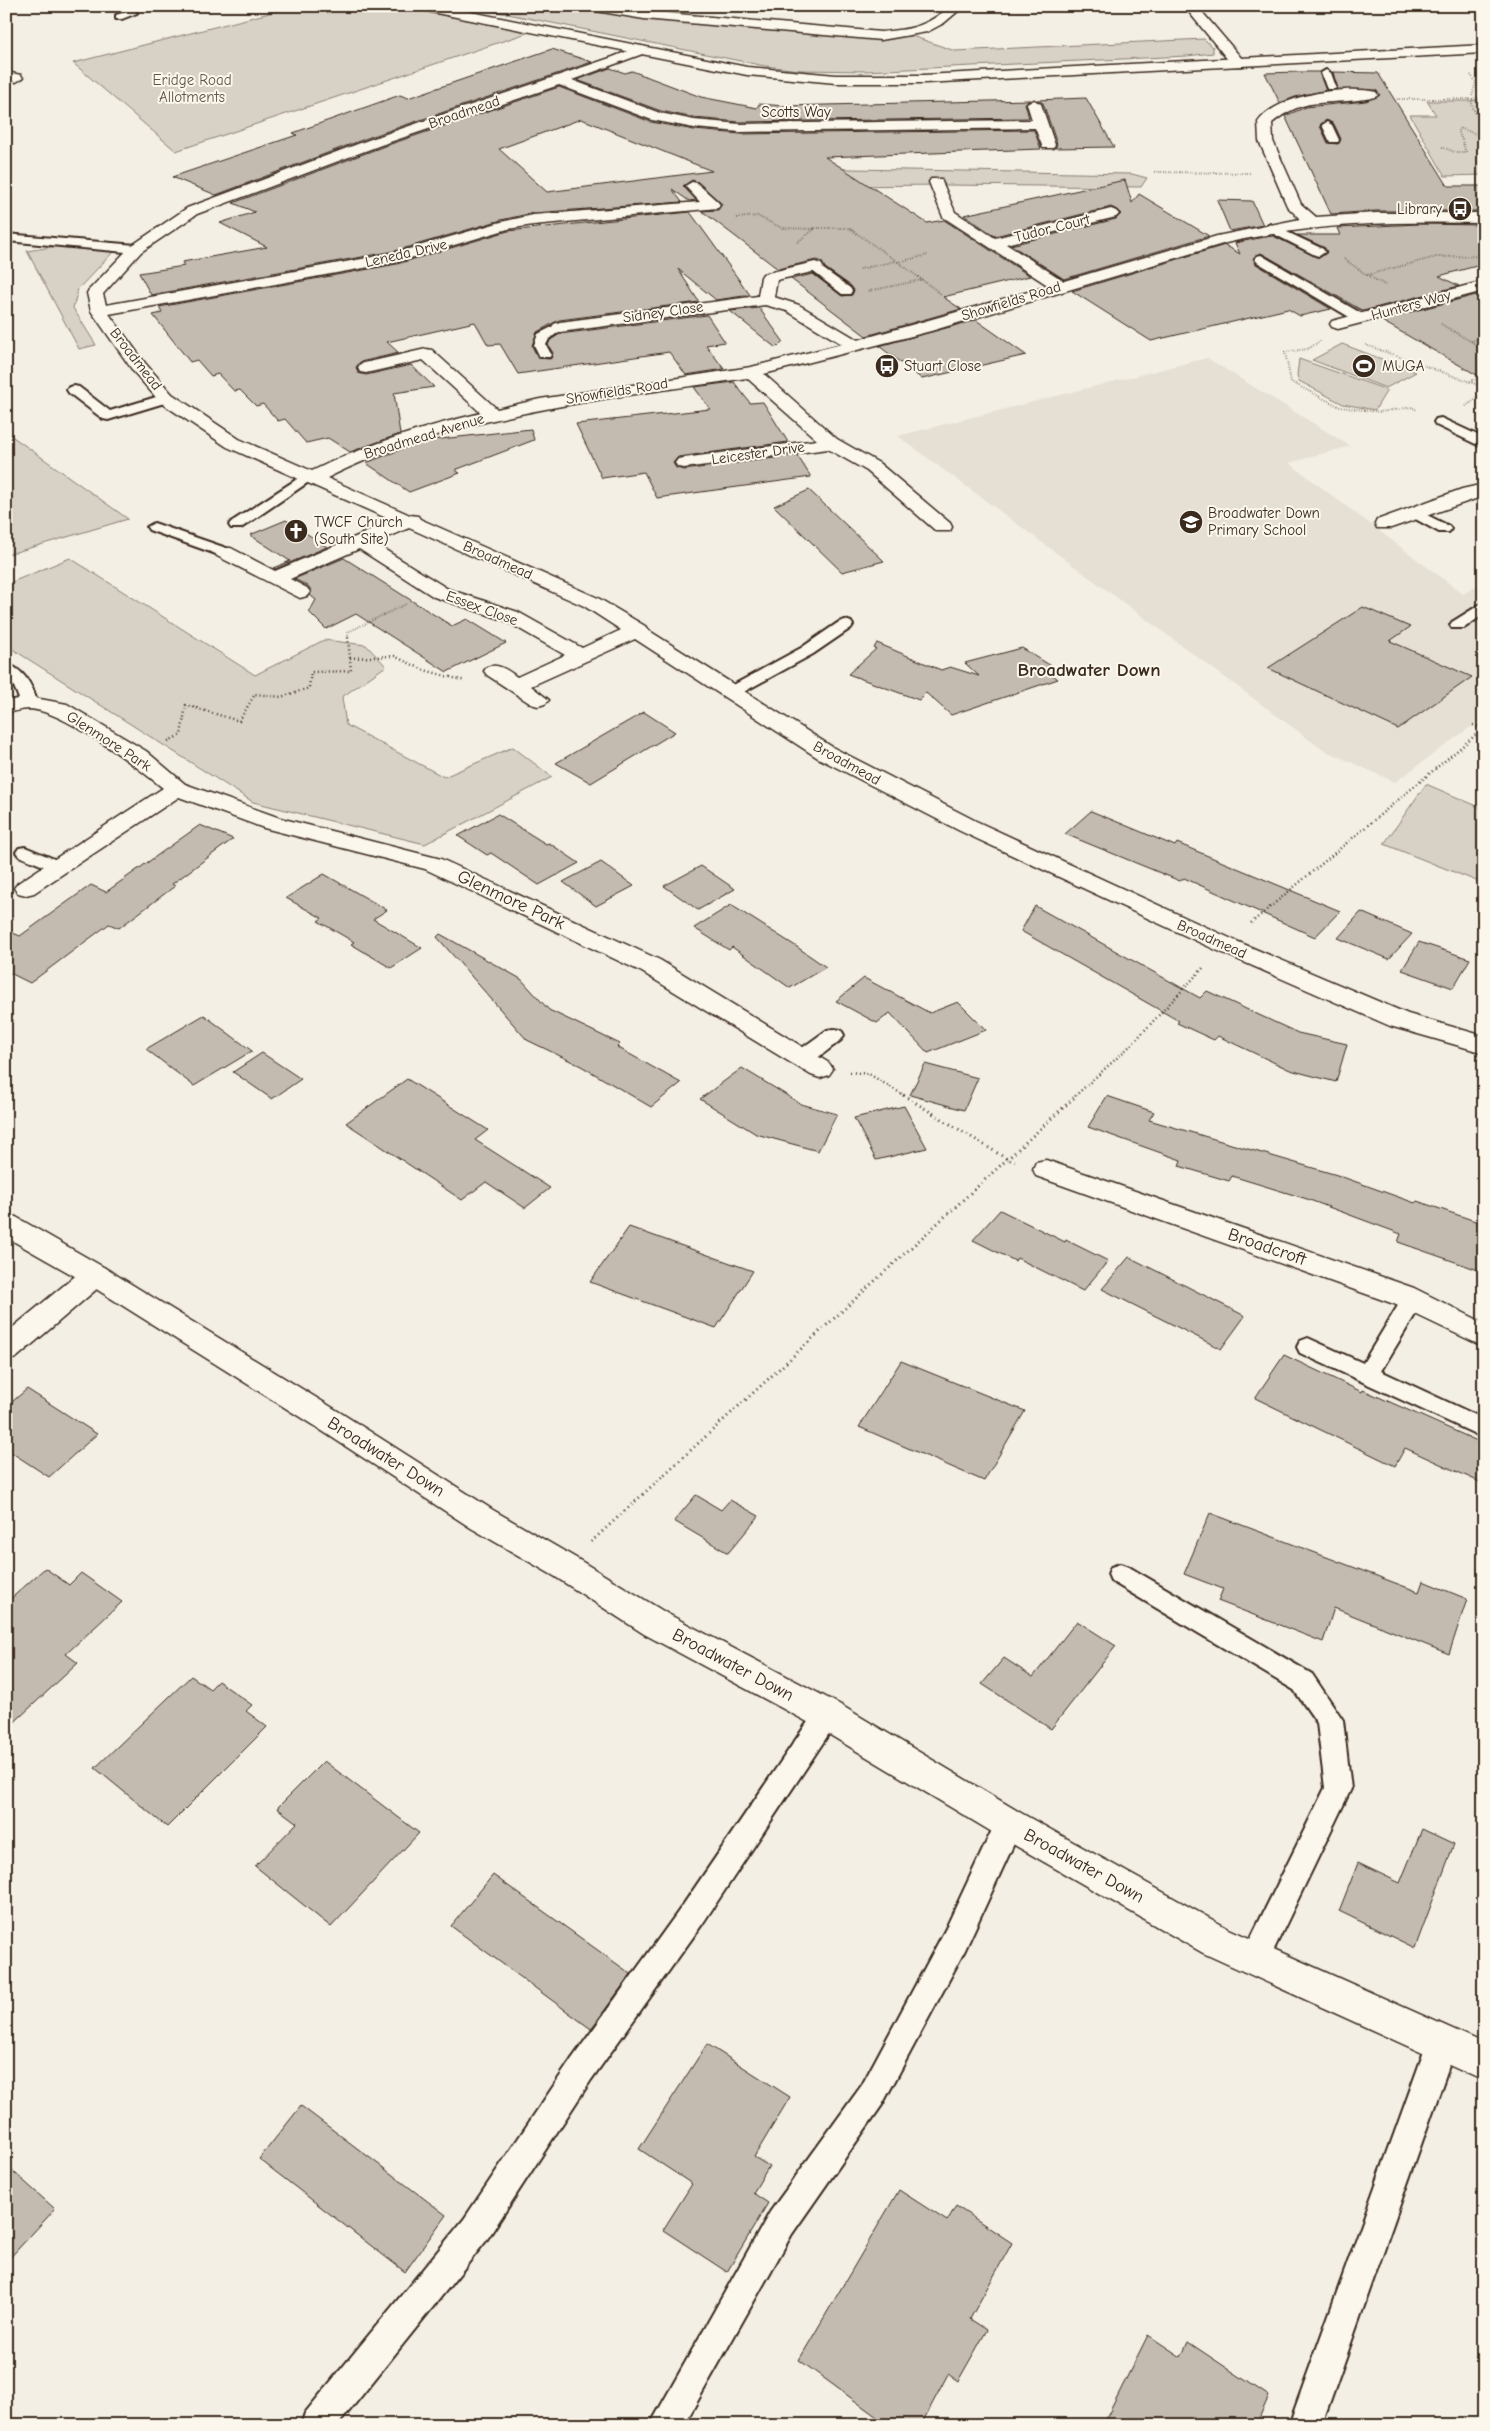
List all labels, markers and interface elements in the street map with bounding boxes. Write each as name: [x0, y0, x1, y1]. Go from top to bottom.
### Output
park label: Eridge Road Allotments: [152, 71, 232, 106]
street label: Broadmead: [426, 91, 502, 133]
street label: Scotts Way: [761, 103, 831, 121]
bus stop icon: Library: [1447, 196, 1473, 222]
place label: Library: [1397, 200, 1442, 218]
street label: Tudor Court: [1012, 210, 1092, 246]
street label: Leneda Drive: [363, 235, 449, 271]
street label: Showfields Road: [959, 277, 1063, 325]
street label: Hunters Way: [1369, 286, 1453, 324]
street label: Sidney Close: [622, 297, 705, 327]
street label: Broadmead: [106, 324, 166, 394]
bus stop icon: Stuart Close: [874, 353, 900, 379]
sports icon: MUGA: [1351, 353, 1377, 379]
place label: Stuart Close: [904, 357, 982, 375]
place label: MUGA: [1382, 357, 1425, 375]
street label: Showfields Road: [565, 374, 669, 408]
street label: Broadmead Avenue: [362, 409, 487, 463]
street label: Leicester Drive: [710, 437, 806, 468]
place label: Broadwater Down Primary School: [1208, 504, 1320, 539]
school or university icon: Broadwater Down Primary School: [1178, 509, 1204, 535]
place label: TWCF Church (South Site): [314, 513, 403, 548]
church icon: TWCF Church (South Site): [283, 518, 309, 544]
street label: Broadmead: [460, 537, 536, 583]
street label: Essex Close: [444, 587, 521, 629]
district label: Broadwater Down: [1017, 659, 1161, 681]
street label: Glenmore Park: [63, 707, 155, 775]
street label: Broadmead: [810, 737, 884, 789]
street label: Glenmore Park: [454, 866, 568, 934]
street label: Broadmead: [1174, 916, 1250, 962]
street label: Broadcroft: [1225, 1224, 1310, 1270]
street label: Broadwater Down: [323, 1413, 449, 1501]
street label: Broadwater Down: [669, 1624, 797, 1706]
street label: Broadwater Down: [1020, 1824, 1148, 1908]

